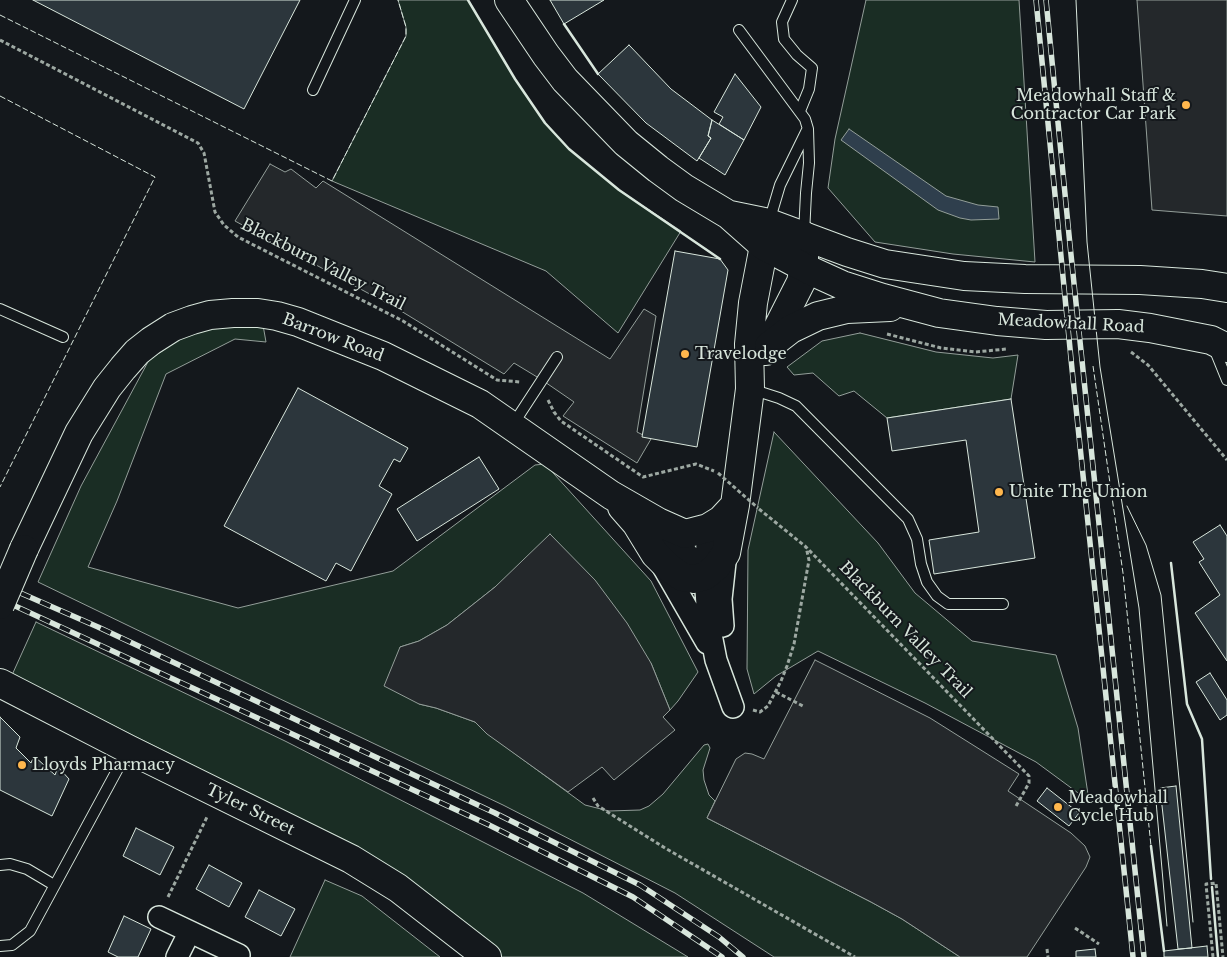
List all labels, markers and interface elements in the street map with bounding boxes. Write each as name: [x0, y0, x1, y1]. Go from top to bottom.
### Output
place label: Meadowhall Staff & Contractor Car Park: [1011, 86, 1176, 124]
marker: Meadowhall Staff & Contractor Car Park: [1180, 99, 1192, 111]
street label: Blackburn Valley Trail: [238, 215, 408, 315]
street label: Barrow Road: [280, 310, 386, 366]
street label: Meadowhall Road: [997, 311, 1145, 337]
place label: Travelodge: [695, 344, 787, 364]
marker: Travelodge: [679, 348, 691, 360]
place label: Unite The Union: [1009, 482, 1147, 502]
marker: Unite The Union: [993, 486, 1005, 498]
street label: Blackburn Valley Trail: [835, 558, 975, 702]
place label: Lloyds Pharmacy: [32, 755, 175, 775]
marker: Lloyds Pharmacy: [16, 759, 28, 771]
street label: Tyler Street: [202, 780, 298, 840]
place label: Meadowhall Cycle Hub: [1068, 788, 1168, 826]
marker: Meadowhall Cycle Hub: [1052, 801, 1064, 813]

